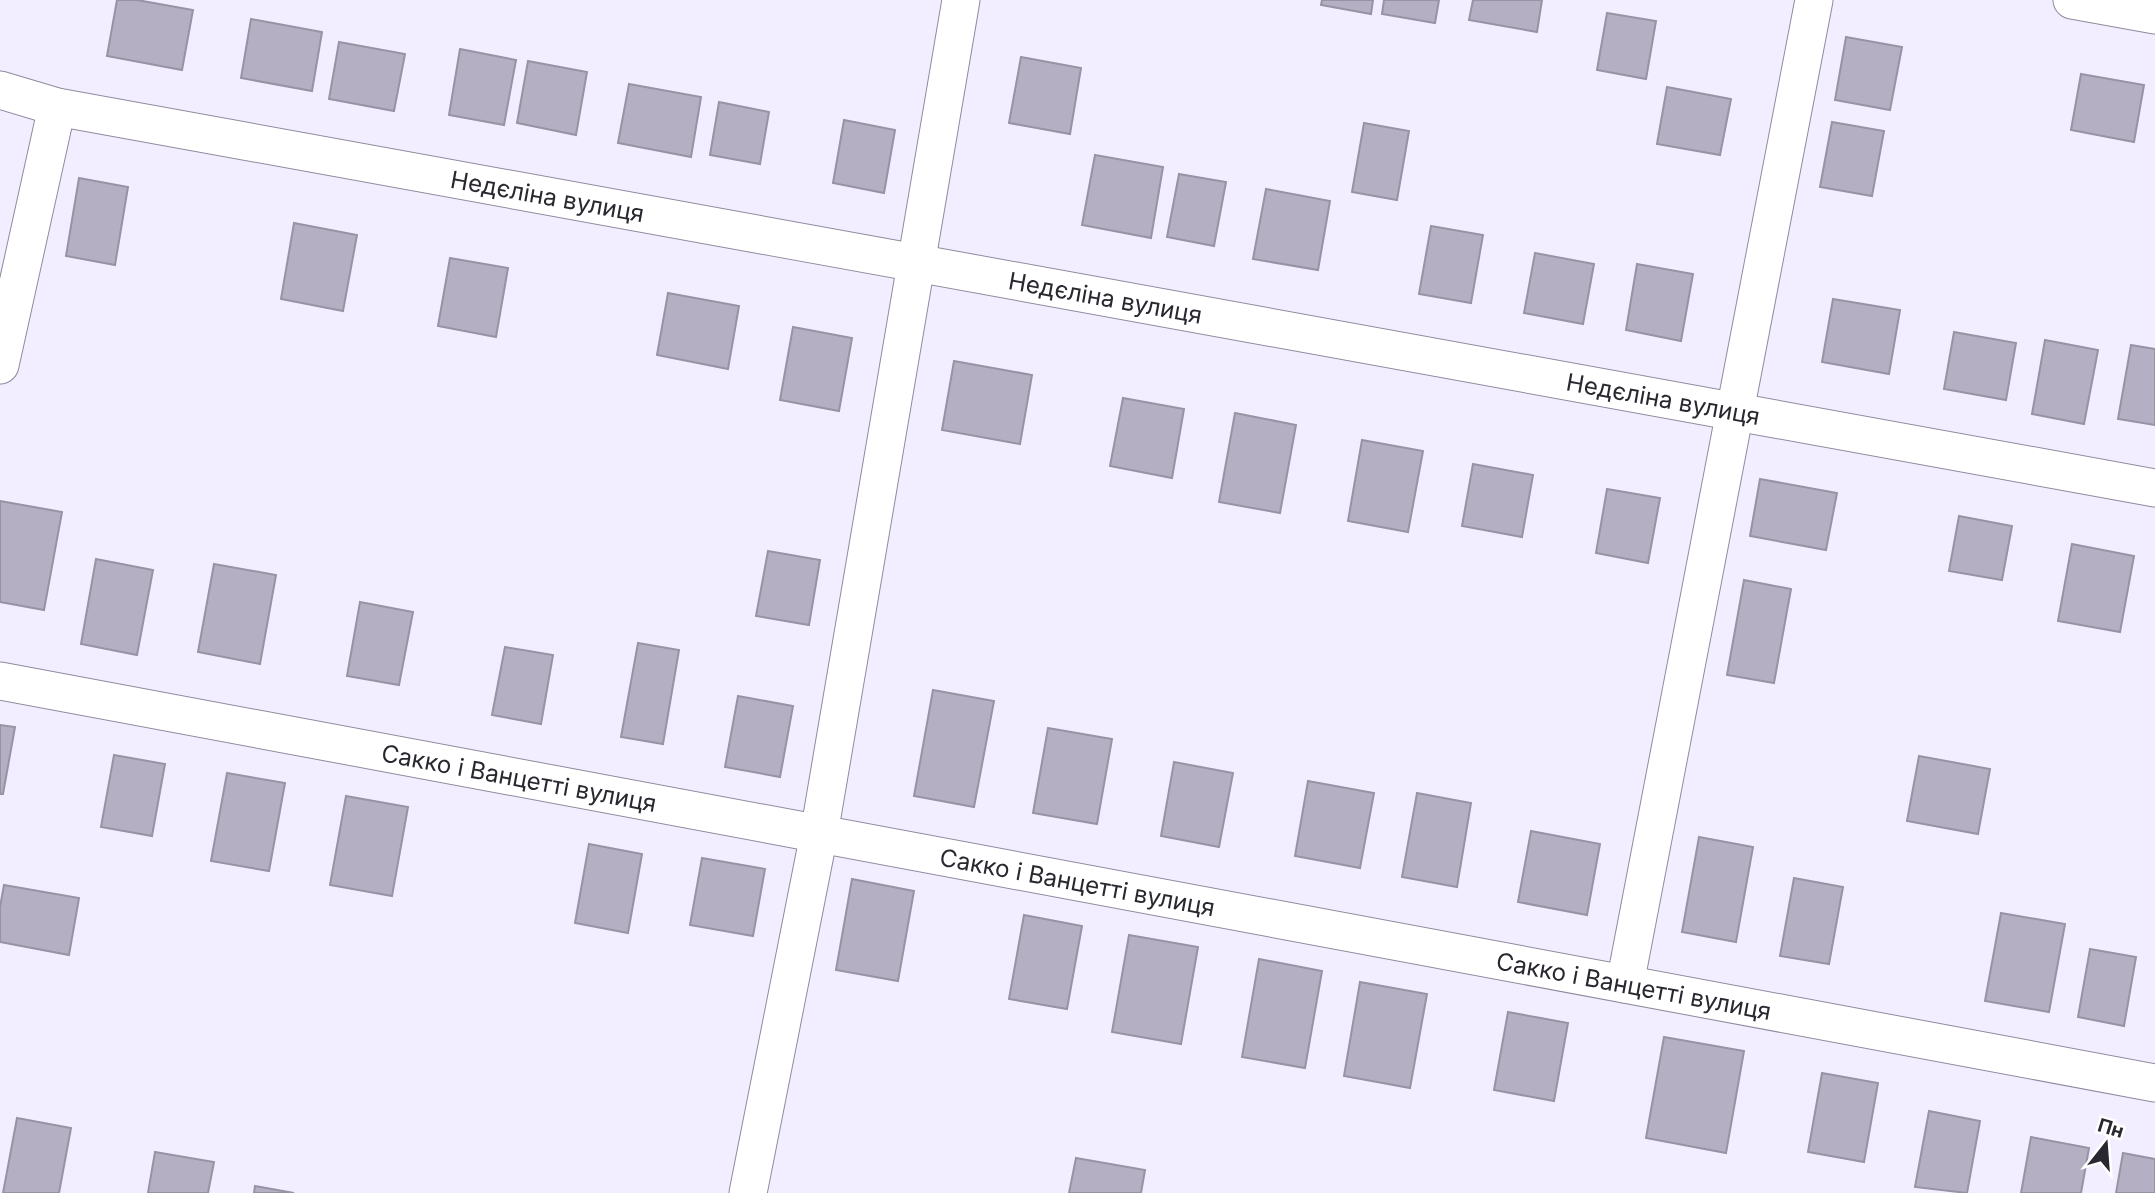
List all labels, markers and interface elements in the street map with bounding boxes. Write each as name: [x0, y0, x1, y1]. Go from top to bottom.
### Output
street label: Недєліна вулиця: [448, 164, 647, 228]
street label: Недєліна вулиця: [1006, 266, 1204, 329]
street label: Недєліна вулиця: [1564, 367, 1762, 430]
street label: Сакко і Ванцетті вулиця: [379, 738, 659, 818]
street label: Сакко і Ванцетті вулиця: [937, 842, 1217, 922]
street label: Сакко і Ванцетті вулиця: [1494, 946, 1774, 1026]
north arrow: [2071, 1109, 2141, 1179]
text: Пн: [2095, 1113, 2127, 1143]

